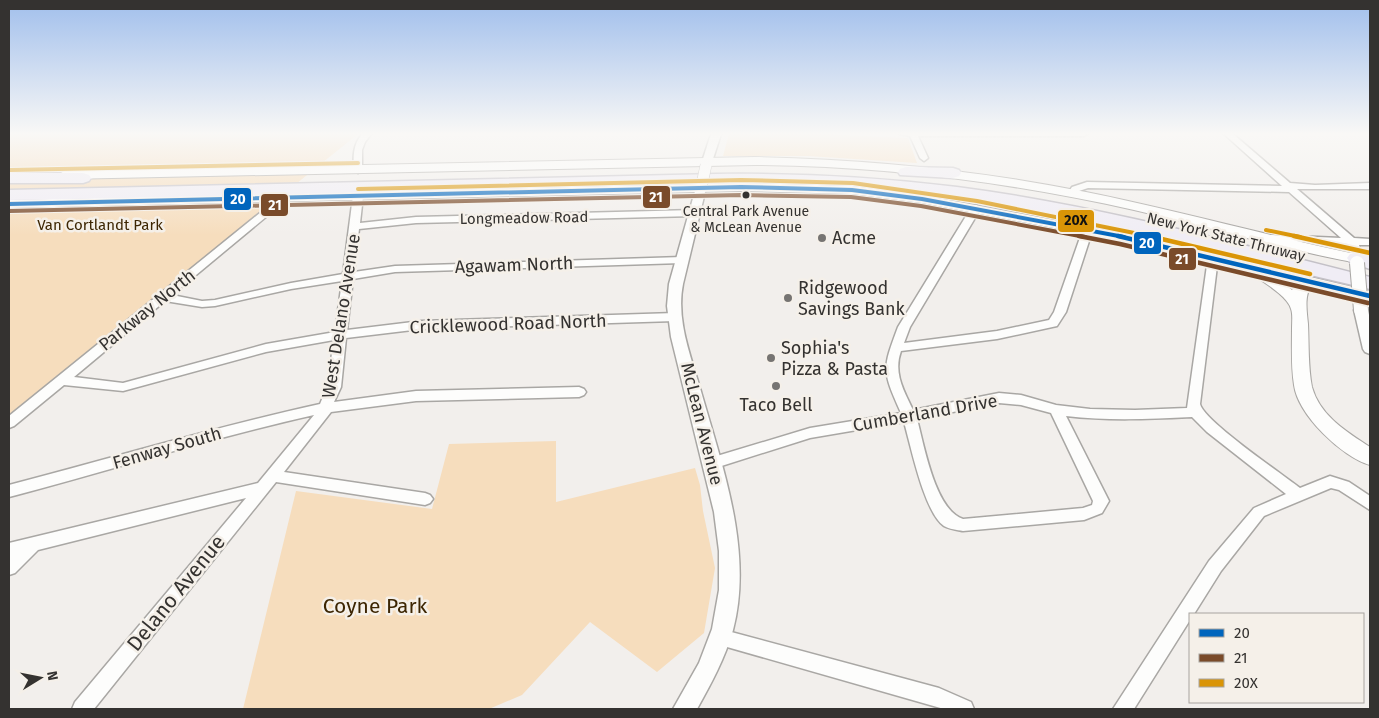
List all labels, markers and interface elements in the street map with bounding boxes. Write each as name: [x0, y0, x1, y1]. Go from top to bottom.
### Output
line badge: 21: [642, 185, 671, 209]
line badge: 20: [223, 187, 252, 211]
text: 21: [649, 189, 663, 206]
marker: Central Park Avenue & McLean Avenue: [741, 190, 751, 200]
text: 20: [230, 191, 246, 208]
line badge: 21: [260, 193, 289, 217]
text: 21: [268, 197, 282, 214]
place label: Central Park Avenue & McLean Avenue: [683, 203, 809, 236]
street label: Longmeadow Road: [460, 208, 588, 228]
line badge: 20X: [1057, 209, 1095, 233]
street label: New York State Thruway: [1145, 209, 1308, 266]
text: 20X: [1064, 212, 1089, 229]
park label: Van Cortlandt Park: [37, 216, 163, 234]
place label: Acme: [832, 227, 876, 249]
line badge: 20: [1133, 231, 1162, 255]
street label: West Delano Avenue: [317, 232, 365, 400]
marker: Acme: [816, 232, 828, 244]
text: 20: [1139, 235, 1155, 252]
line badge: 21: [1168, 247, 1197, 271]
text: 21: [1175, 251, 1189, 268]
street label: Agawam North: [454, 252, 574, 278]
street label: Parkway North: [94, 264, 200, 356]
place label: Ridgewood Savings Bank: [798, 277, 906, 320]
marker: Ridgewood Savings Bank: [782, 292, 794, 304]
street label: Cricklewood Road North: [409, 310, 607, 338]
place label: Sophia's Pizza & Pasta: [781, 337, 888, 380]
marker: Sophia's Pizza & Pasta: [765, 352, 777, 364]
street label: McLean Avenue: [676, 360, 728, 488]
marker: Taco Bell: [770, 380, 782, 392]
street label: Cumberland Drive: [851, 389, 999, 437]
place label: Taco Bell: [739, 394, 813, 416]
street label: Fenway South: [110, 422, 224, 474]
street label: Delano Avenue: [121, 530, 231, 656]
park label: Coyne Park: [323, 593, 427, 619]
legend: [1189, 613, 1364, 703]
text: 20: [1234, 624, 1250, 642]
text: 21: [1234, 649, 1248, 667]
north arrow: [15, 653, 65, 703]
text: N: [43, 670, 61, 682]
text: 20X: [1234, 674, 1259, 692]

